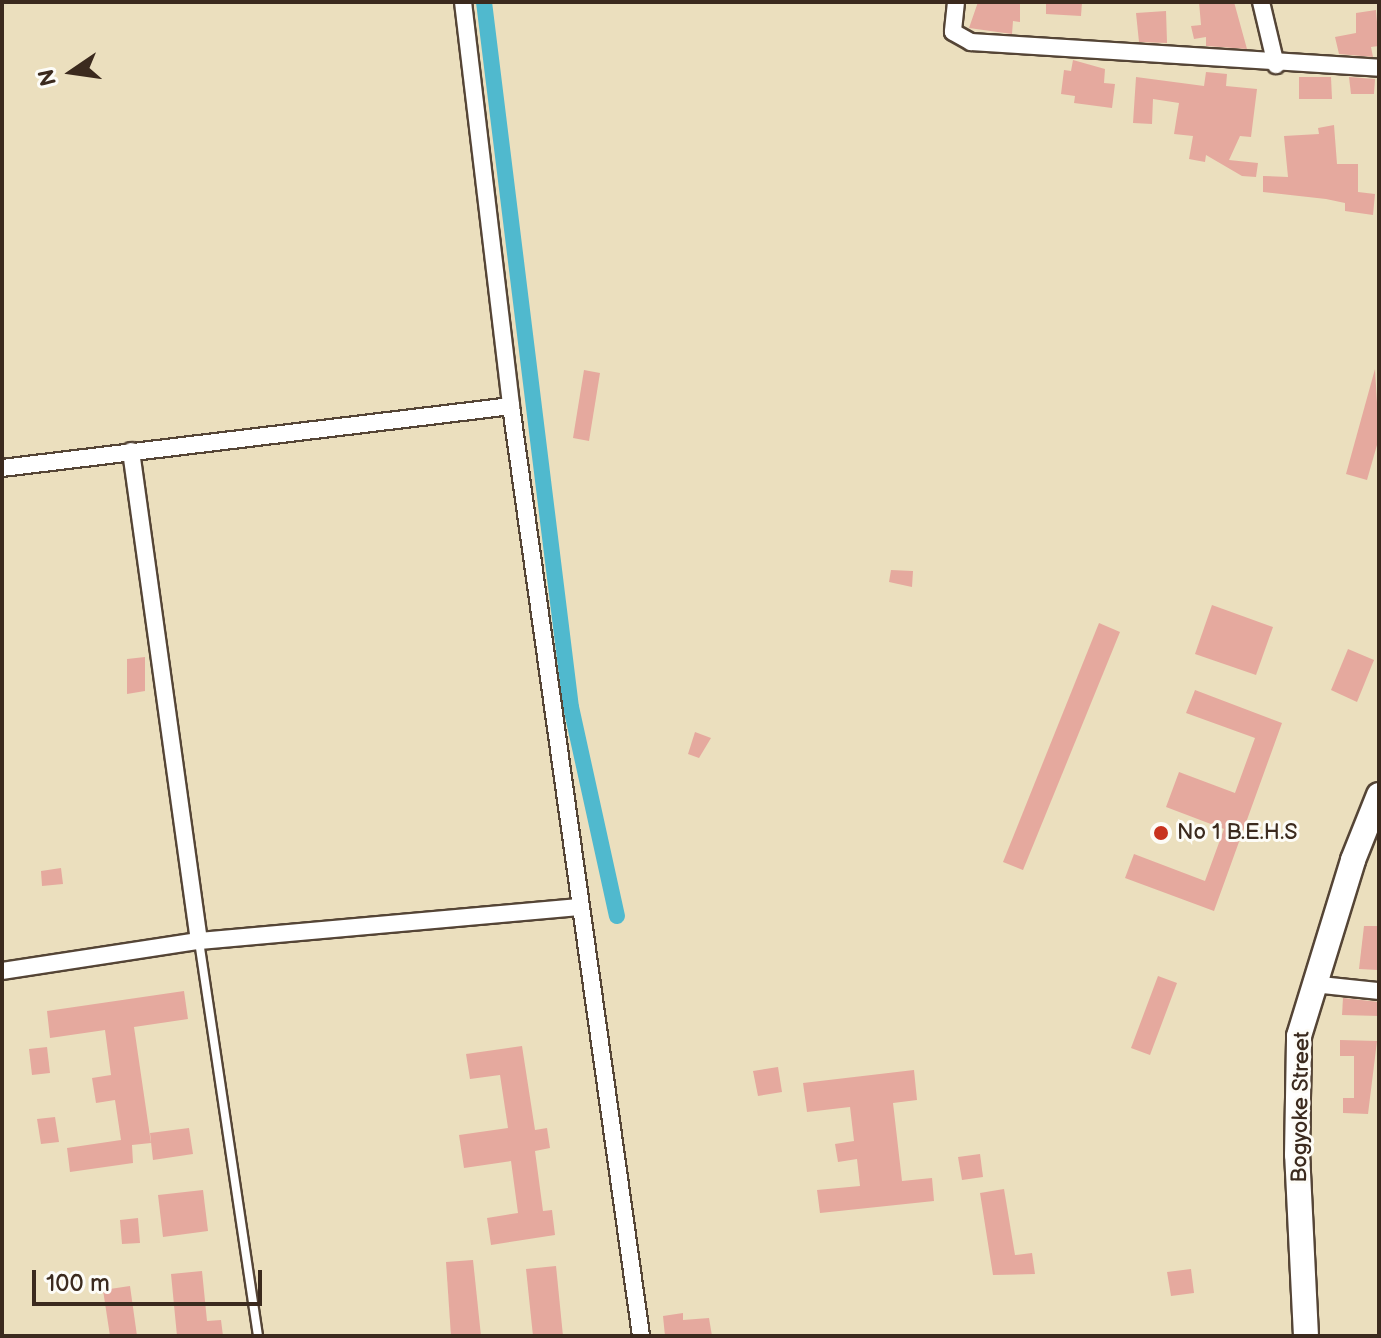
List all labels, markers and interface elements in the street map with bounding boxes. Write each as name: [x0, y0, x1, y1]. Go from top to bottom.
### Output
north arrow: [32, 32, 112, 112]
text: N: [33, 66, 63, 89]
place label: No 1 B.E.H.S: [1177, 820, 1298, 846]
marker: No 1 B.E.H.S: [1152, 824, 1170, 842]
street label: Bogyoke Street: [1286, 1031, 1316, 1183]
scale bar: [36, 1254, 266, 1304]
text: 100 m: [46, 1269, 110, 1298]

